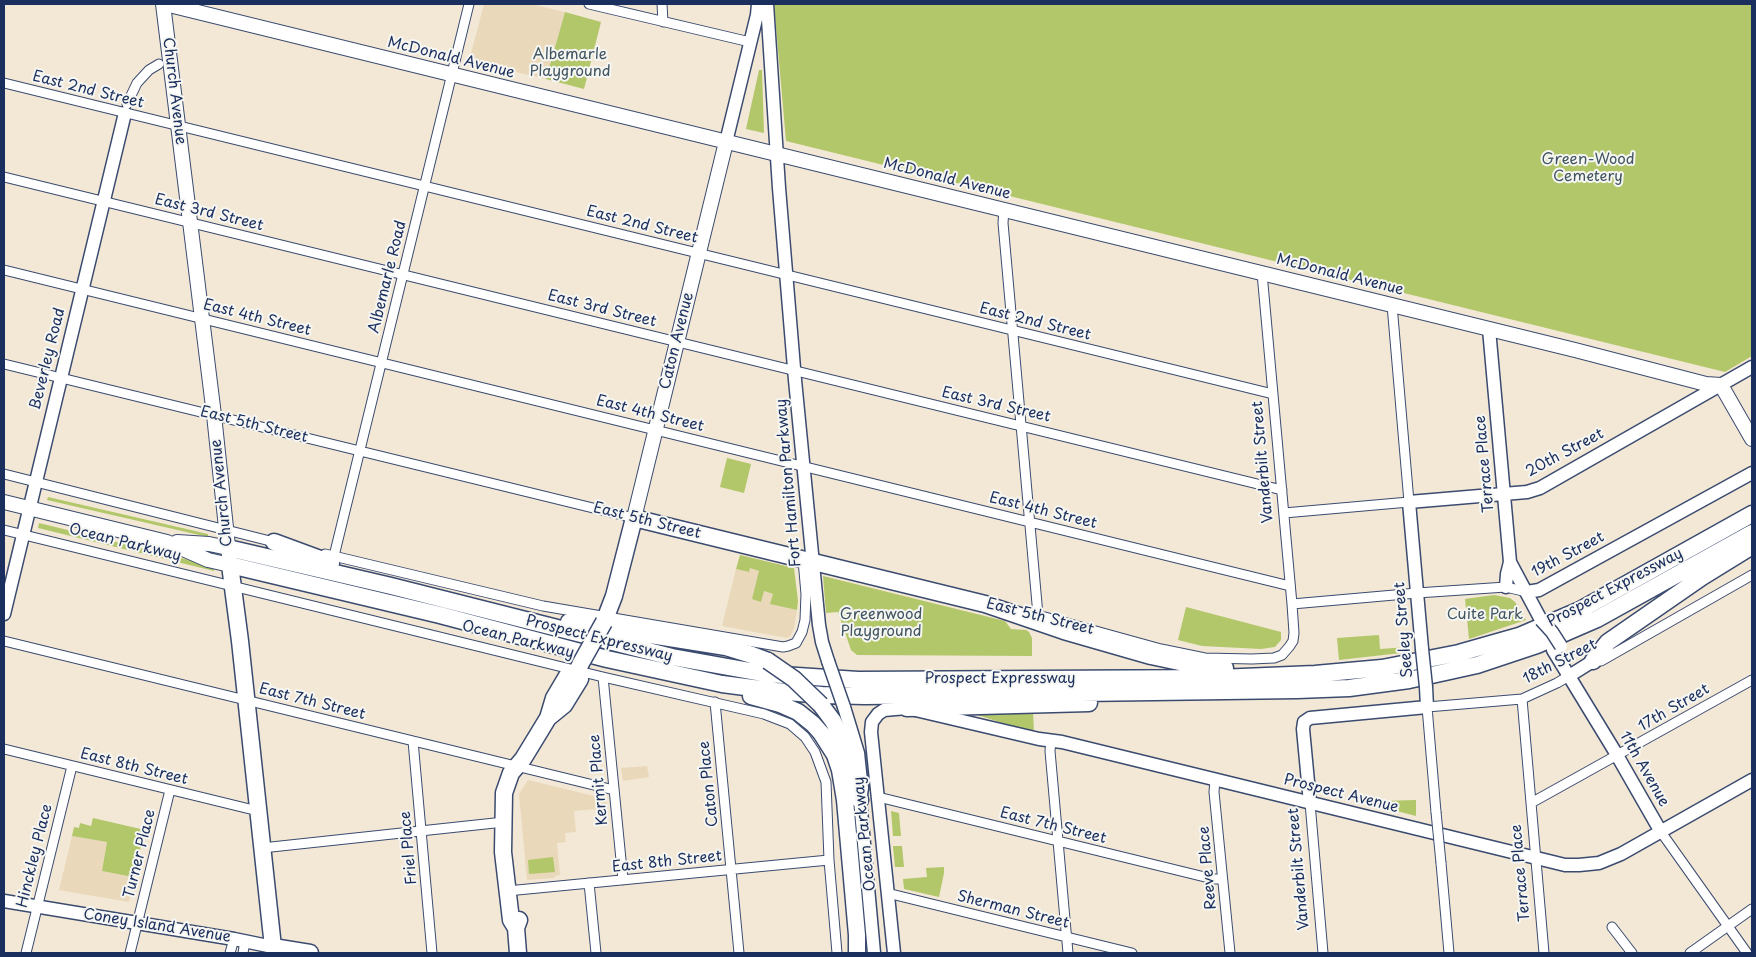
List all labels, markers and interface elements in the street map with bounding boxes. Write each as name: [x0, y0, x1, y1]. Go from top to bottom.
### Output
street label: McDonald Avenue: [386, 34, 516, 82]
street label: Church Avenue: [158, 36, 190, 146]
park label: Albemarle Playground: [529, 46, 611, 81]
street label: East 2nd Street: [30, 67, 146, 113]
park label: Green-Wood Cemetery: [1541, 151, 1635, 186]
street label: McDonald Avenue: [882, 155, 1012, 203]
street label: East 3rd Street: [153, 191, 265, 235]
street label: East 2nd Street: [584, 202, 700, 248]
street label: Albemarle Road: [365, 219, 411, 335]
street label: McDonald Avenue: [1275, 251, 1405, 299]
street label: East 3rd Street: [546, 287, 658, 331]
street label: Caton Avenue: [656, 291, 698, 391]
street label: East 4th Street: [201, 296, 313, 340]
street label: East 2nd Street: [977, 299, 1093, 345]
street label: Beverley Road: [27, 306, 69, 412]
street label: East 3rd Street: [940, 384, 1052, 426]
street label: East 4th Street: [594, 392, 706, 436]
street label: Fort Hamilton Parkway: [773, 398, 805, 568]
street label: Vanderbilt Street: [1249, 400, 1277, 524]
street label: East 5th Street: [198, 403, 310, 447]
street label: Terrace Place: [1472, 415, 1498, 513]
street label: 20th Street: [1523, 425, 1607, 481]
street label: Church Avenue: [207, 438, 237, 548]
street label: East 4th Street: [987, 489, 1099, 533]
street label: East 5th Street: [591, 499, 703, 543]
street label: Ocean Parkway: [67, 520, 183, 566]
street label: 19th Street: [1529, 528, 1607, 582]
street label: Prospect Expressway: [1544, 545, 1686, 631]
street label: Seeley Street: [1391, 581, 1417, 679]
street label: East 5th Street: [984, 595, 1096, 639]
park label: Greenwood Playground: [840, 606, 922, 641]
park label: Cuite Park: [1447, 606, 1523, 624]
street label: Prospect Expressway: [524, 612, 674, 666]
street label: Ocean Parkway: [460, 617, 576, 663]
street label: 18th Street: [1520, 636, 1600, 688]
street label: Prospect Expressway: [925, 670, 1075, 688]
street label: East 7th Street: [257, 680, 367, 724]
street label: 17th Street: [1635, 680, 1713, 736]
street label: 11th Avenue: [1615, 728, 1673, 810]
street label: Kermit Place: [586, 734, 612, 826]
street label: Caton Place: [696, 740, 722, 828]
street label: East 8th Street: [78, 745, 190, 789]
street label: Prospect Avenue: [1282, 771, 1400, 817]
street label: Ocean Parkway: [850, 776, 880, 892]
street label: Hinckley Place: [13, 802, 57, 910]
street label: East 7th Street: [998, 804, 1108, 848]
street label: Vanderbilt Street: [1285, 807, 1313, 931]
street label: Turner Place: [120, 808, 160, 900]
street label: Friel Place: [397, 810, 421, 886]
street label: Terrace Place: [1508, 824, 1534, 922]
street label: Reeve Place: [1195, 826, 1221, 910]
street label: East 8th Street: [611, 847, 723, 877]
street label: Sherman Street: [955, 887, 1071, 933]
street label: Coney Island Avenue: [82, 905, 232, 947]

